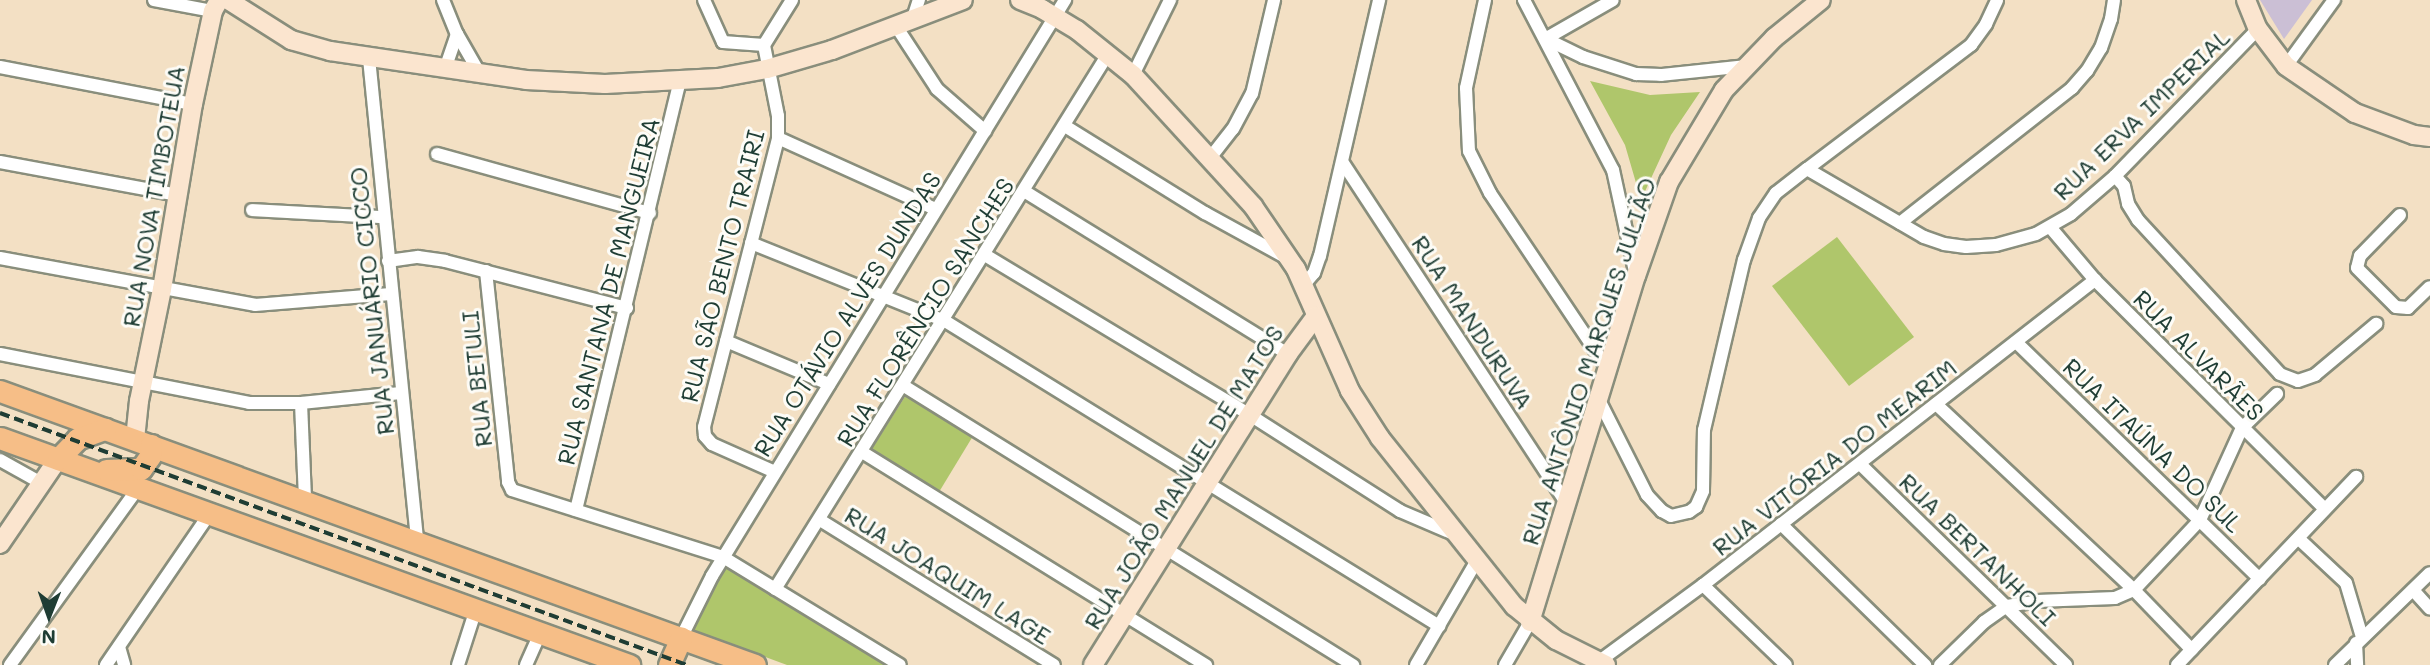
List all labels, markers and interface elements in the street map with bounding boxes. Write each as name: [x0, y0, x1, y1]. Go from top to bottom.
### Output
street label: RUA ERVA IMPERIAL: [2047, 22, 2235, 206]
street label: RUA NOVA TIMBOTEUA: [116, 63, 190, 329]
street label: RUA SANTANA DE MANGUEIRA: [551, 114, 665, 468]
street label: RUA SÃO BENTO TRAIRI: [674, 127, 770, 405]
street label: RUA JANUÁRIO CICCO: [343, 166, 399, 436]
street label: RUA OTÁVIO ALVES DUNDAS: [747, 166, 947, 462]
street label: RUA FLORÊNCIO SANCHES: [830, 172, 1020, 452]
street label: RUA ANTÔNIO MARQUES JULIÃO: [1515, 174, 1661, 548]
street label: RUA MANDURUVA: [1406, 230, 1540, 414]
street label: RUA ALVARÃES: [2128, 284, 2270, 426]
street label: RUA BETULI: [455, 309, 497, 449]
street label: RUA JOÃO MANUEL DE MATOS: [1077, 320, 1289, 634]
street label: RUA ITAÚNA DO SUL: [2057, 352, 2249, 538]
street label: RUA VITÓRIA DO MEARIM: [1706, 353, 1962, 561]
street label: RUA BERTANHOLI: [1894, 467, 2062, 631]
street label: RUA JOAQUIM LAGE: [840, 500, 1056, 650]
north arrow: [14, 581, 84, 651]
text: N: [41, 625, 56, 650]

